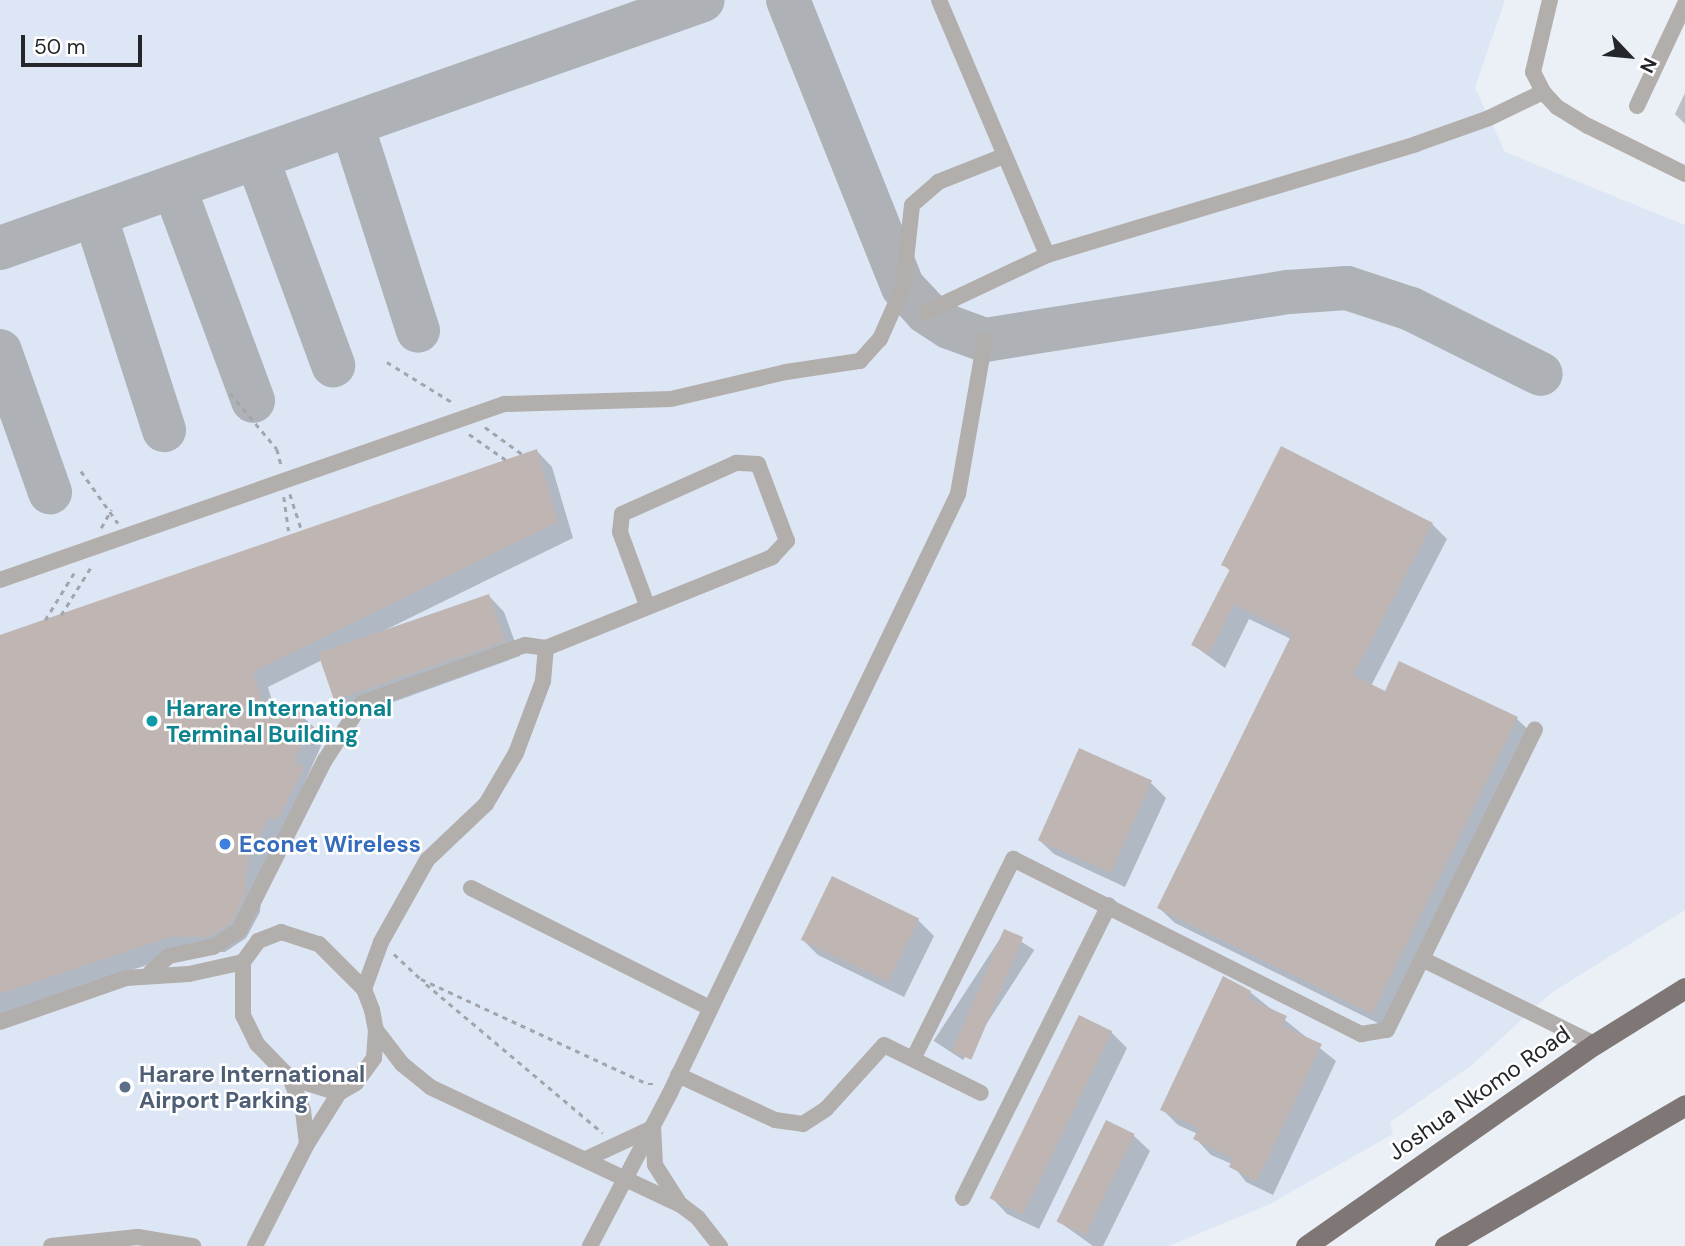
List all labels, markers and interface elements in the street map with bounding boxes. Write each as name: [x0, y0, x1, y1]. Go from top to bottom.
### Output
scale bar: [24, 21, 145, 65]
north arrow: [1594, 21, 1664, 91]
text: 50 m: [34, 33, 85, 61]
text: N: [1634, 54, 1663, 77]
place label: Harare International Terminal Building: [166, 694, 392, 748]
marker: Harare International Terminal Building: [144, 713, 160, 729]
place label: Econet Wireless: [239, 830, 421, 858]
marker: Econet Wireless: [217, 836, 233, 852]
street label: Joshua Nkomo Road: [1383, 1020, 1575, 1166]
place label: Harare International Airport Parking: [139, 1060, 365, 1114]
marker: Harare International Airport Parking: [117, 1079, 133, 1095]

